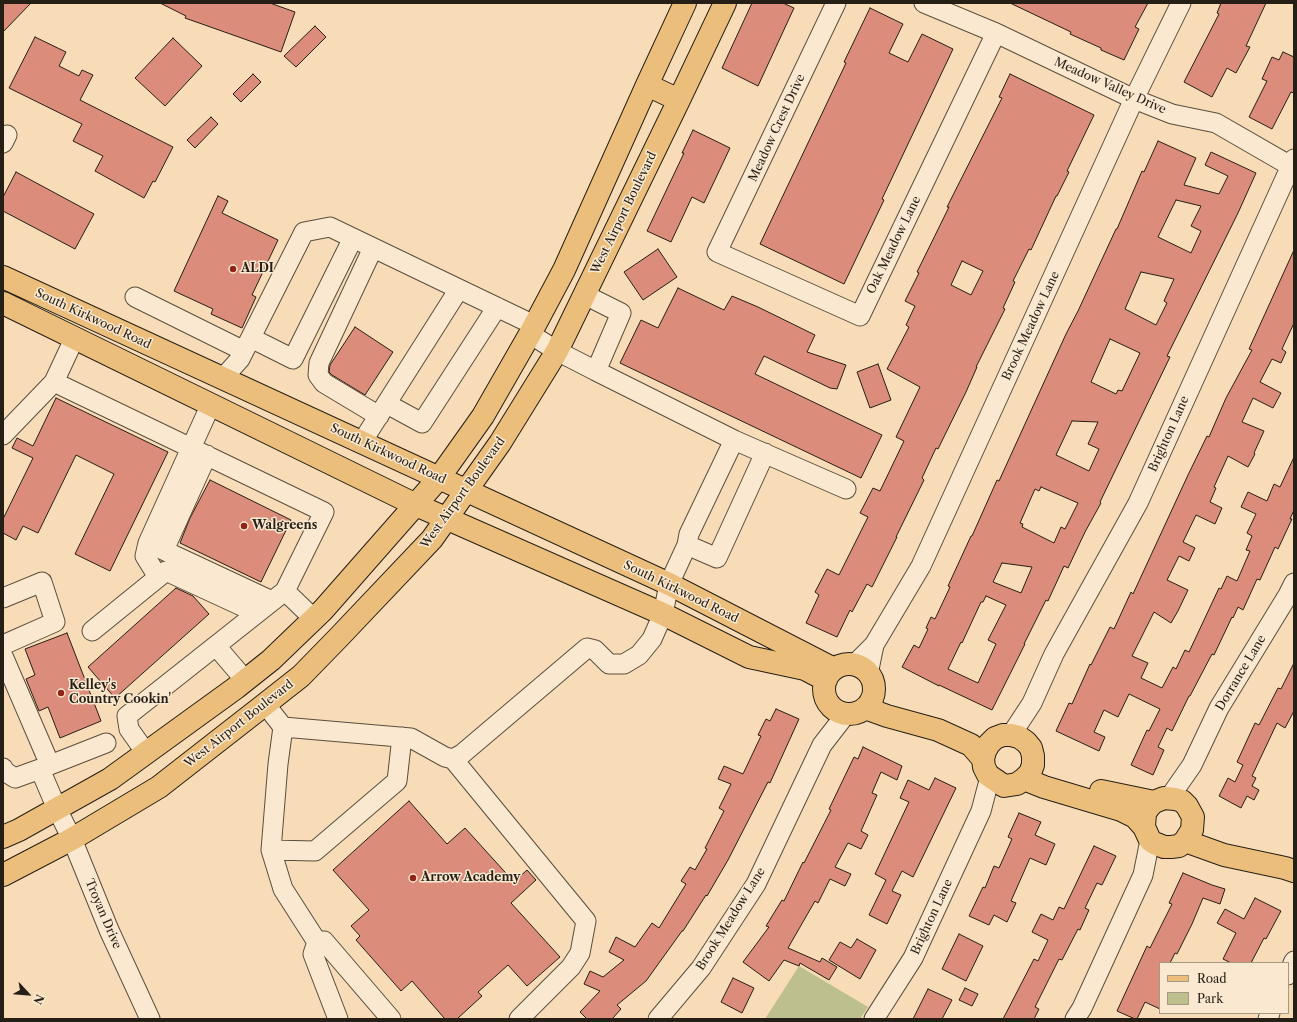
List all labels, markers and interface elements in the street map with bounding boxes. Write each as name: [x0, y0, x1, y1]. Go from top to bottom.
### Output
street label: Meadow Valley Drive: [1052, 55, 1168, 117]
street label: Meadow Crest Drive: [746, 72, 808, 184]
street label: West Airport Boulevard: [588, 150, 660, 276]
street label: Oak Meadow Lane: [864, 194, 924, 296]
place label: ALDI: [241, 262, 274, 276]
marker: ALDI: [228, 264, 238, 274]
street label: Brook Meadow Lane: [999, 269, 1063, 383]
street label: South Kirkwood Road: [33, 286, 153, 352]
street label: Brighton Lane: [1146, 394, 1192, 474]
street label: South Kirkwood Road: [328, 421, 448, 487]
street label: West Airport Boulevard: [418, 435, 508, 551]
place label: Walgreens: [252, 519, 317, 533]
marker: Walgreens: [239, 521, 249, 531]
street label: South Kirkwood Road: [621, 558, 741, 626]
street label: Dorrance Lane: [1213, 633, 1269, 713]
street label: West Airport Boulevard: [182, 677, 296, 771]
place label: Kelley's Country Cookin': [69, 679, 171, 707]
marker: Kelley's Country Cookin': [56, 688, 66, 698]
street label: Brook Meadow Lane: [693, 865, 769, 973]
place label: Arrow Academy: [421, 871, 520, 885]
marker: Arrow Academy: [408, 873, 418, 883]
street label: Troyan Drive: [82, 877, 124, 951]
street label: Brighton Lane: [908, 877, 956, 957]
legend: [1159, 962, 1289, 1014]
text: Road: [1197, 971, 1227, 986]
north arrow: [8, 974, 48, 1014]
text: Park: [1197, 991, 1223, 1006]
text: N: [30, 992, 47, 1007]

